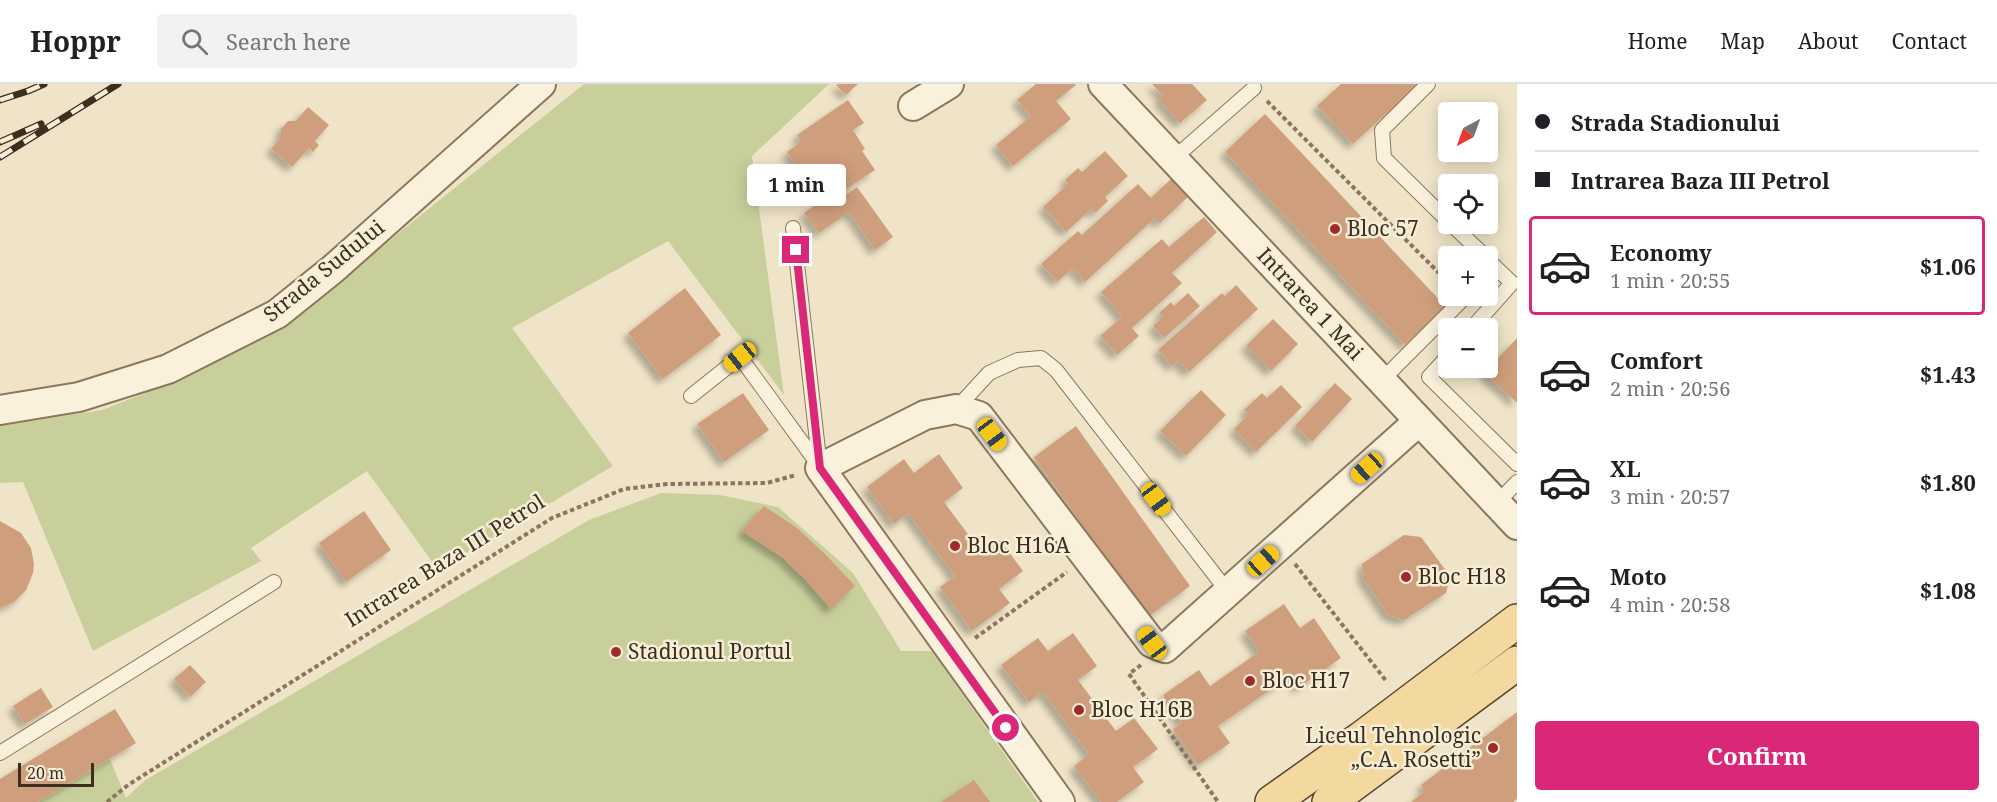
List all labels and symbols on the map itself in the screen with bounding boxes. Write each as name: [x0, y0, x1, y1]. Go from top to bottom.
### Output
north arrow: [1438, 102, 1498, 162]
callout: 1 min: [746, 163, 846, 205]
street label: Strada Sudului: [257, 213, 390, 328]
place label: Bloc 57: [1347, 214, 1419, 242]
marker: Bloc 57: [1328, 222, 1342, 236]
route end: [782, 236, 809, 263]
street label: Intrarea 1 Mai: [1251, 241, 1370, 366]
car: [720, 339, 760, 375]
car: [974, 414, 1010, 454]
car: [1348, 449, 1386, 487]
car: [1138, 479, 1174, 519]
street label: Intrarea Baza III Petrol: [339, 487, 550, 633]
place label: Bloc H16A: [967, 531, 1070, 559]
marker: Bloc H16A: [948, 539, 962, 553]
car: [1244, 542, 1282, 580]
place label: Bloc H18: [1418, 562, 1506, 590]
marker: Bloc H18: [1399, 570, 1413, 584]
car: [1134, 623, 1170, 663]
place label: Stadionul Portul: [628, 637, 792, 665]
marker: Stadionul Portul: [609, 645, 623, 659]
place label: Bloc H17: [1262, 666, 1350, 694]
marker: Bloc H17: [1243, 674, 1257, 688]
place label: Bloc H16B: [1091, 695, 1193, 723]
marker: Bloc H16B: [1072, 703, 1086, 717]
route start: [992, 714, 1019, 741]
place label: Liceul Tehnologic „C.A. Rosetti”: [1305, 721, 1481, 773]
marker: Liceul Tehnologic „C.A. Rosetti”: [1486, 741, 1500, 755]
scale bar: [18, 760, 94, 788]

